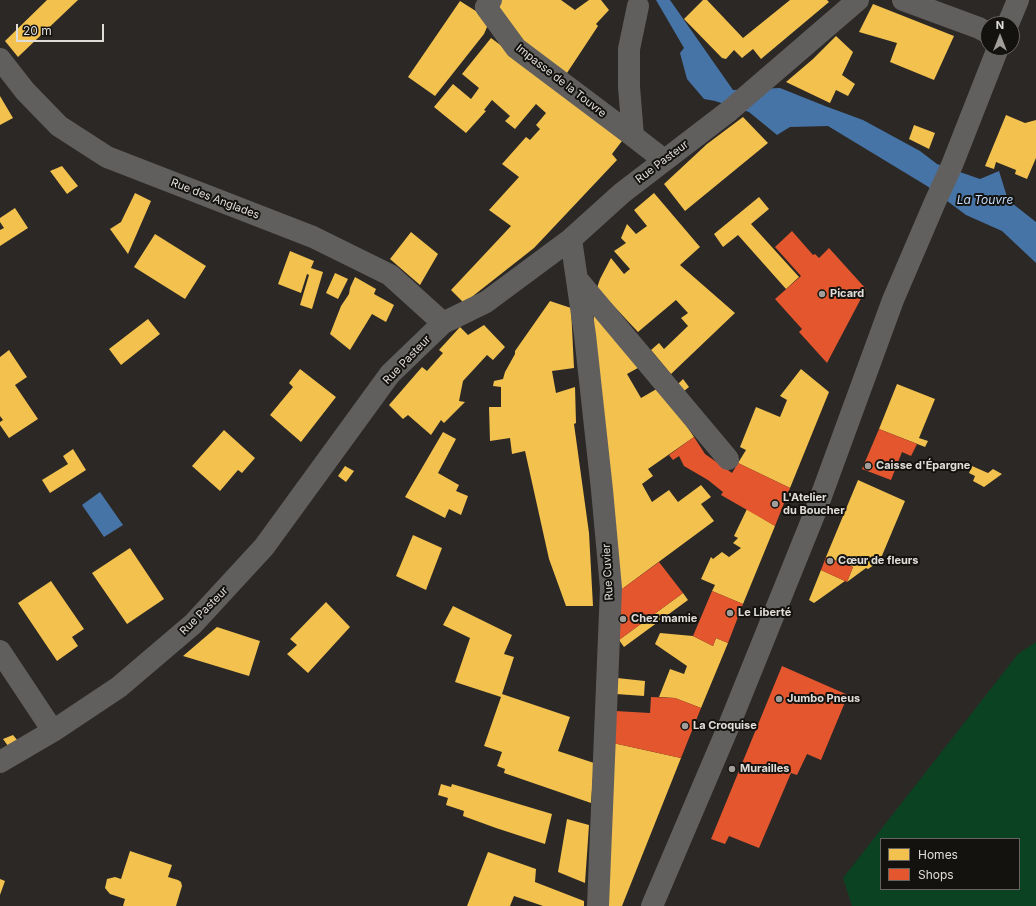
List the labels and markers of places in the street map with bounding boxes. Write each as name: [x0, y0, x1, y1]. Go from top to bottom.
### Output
place label: Picard: [830, 287, 864, 301]
marker: Picard: [817, 289, 827, 299]
place label: Caisse d'Épargne: [876, 459, 970, 473]
marker: Caisse d'Épargne: [863, 461, 873, 471]
place label: L'Atelier du Boucher: [783, 491, 845, 517]
marker: L'Atelier du Boucher: [770, 499, 780, 509]
place label: Cœur de fleurs: [838, 554, 918, 568]
marker: Cœur de fleurs: [825, 556, 835, 566]
place label: Le Liberté: [738, 606, 791, 620]
marker: Le Liberté: [725, 608, 735, 618]
place label: Chez mamie: [631, 612, 697, 626]
marker: Chez mamie: [618, 614, 628, 624]
place label: Jumbo Pneus: [787, 692, 860, 706]
marker: Jumbo Pneus: [774, 694, 784, 704]
place label: La Croquise: [693, 719, 757, 733]
marker: La Croquise: [680, 721, 690, 731]
place label: Murailles: [740, 762, 789, 776]
marker: Murailles: [727, 764, 737, 774]

